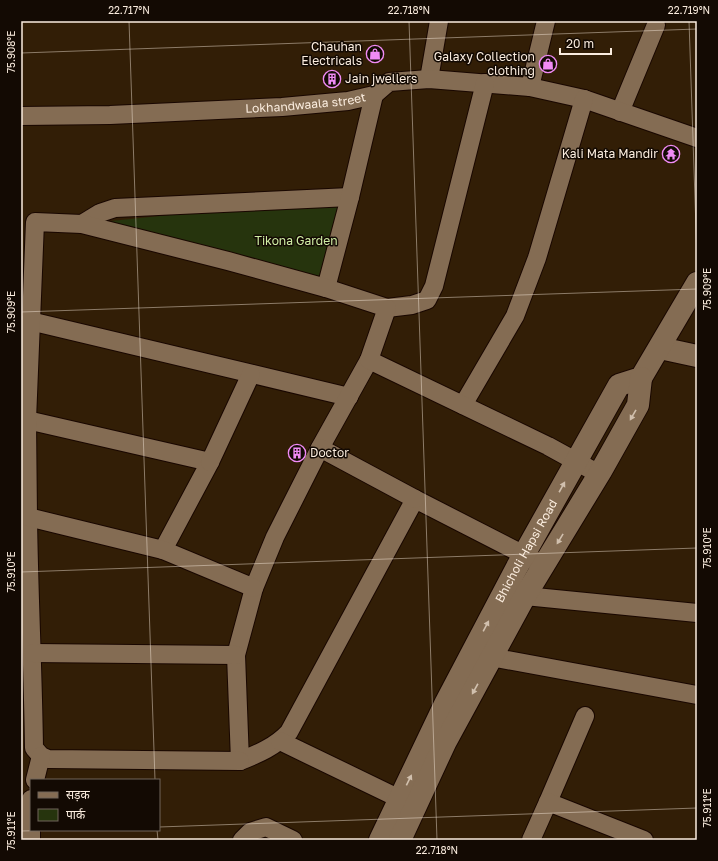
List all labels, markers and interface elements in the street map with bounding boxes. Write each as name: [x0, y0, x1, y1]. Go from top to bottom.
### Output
text: 22.717°N: [108, 4, 150, 16]
text: 22.718°N: [388, 4, 430, 16]
text: 22.719°N: [668, 4, 710, 16]
scale bar: [560, 30, 611, 56]
text: 75.908°E: [5, 31, 17, 73]
text: 20 m: [566, 36, 594, 51]
place label: Chauhan Electricals: [301, 39, 362, 68]
shop icon: Chauhan Electricals: [365, 44, 385, 64]
place label: Galaxy Collection clothing: [434, 49, 535, 78]
shop icon: Galaxy Collection clothing: [538, 54, 558, 74]
building icon: Jain jwellers: [322, 69, 342, 89]
place label: Jain jwellers: [345, 71, 417, 86]
street label: Lokhandwaala street: [245, 89, 367, 116]
temple icon: Kali Mata Mandir: [661, 144, 681, 164]
place label: Kali Mata Mandir: [562, 146, 658, 161]
park label: Tikona Garden: [254, 233, 338, 248]
text: 75.909°E: [701, 268, 713, 310]
text: 75.909°E: [5, 291, 17, 333]
one-way arrow: [629, 409, 636, 421]
building icon: Doctor: [287, 443, 307, 463]
place label: Doctor: [310, 445, 349, 460]
one-way arrow: [558, 481, 565, 493]
street label: Bhicholi Hapsi Road: [492, 497, 560, 605]
text: 75.910°E: [701, 527, 713, 569]
one-way arrow: [556, 533, 563, 545]
text: 75.910°E: [5, 551, 17, 593]
one-way arrow: [483, 620, 489, 632]
one-way arrow: [472, 683, 479, 695]
one-way arrow: [406, 774, 412, 785]
legend: [30, 779, 160, 831]
text: सड़क: [66, 787, 91, 802]
text: 75.911°E: [701, 788, 713, 828]
text: पार्क: [66, 807, 86, 822]
text: 75.911°E: [5, 811, 17, 851]
text: 22.718°N: [416, 844, 458, 856]

